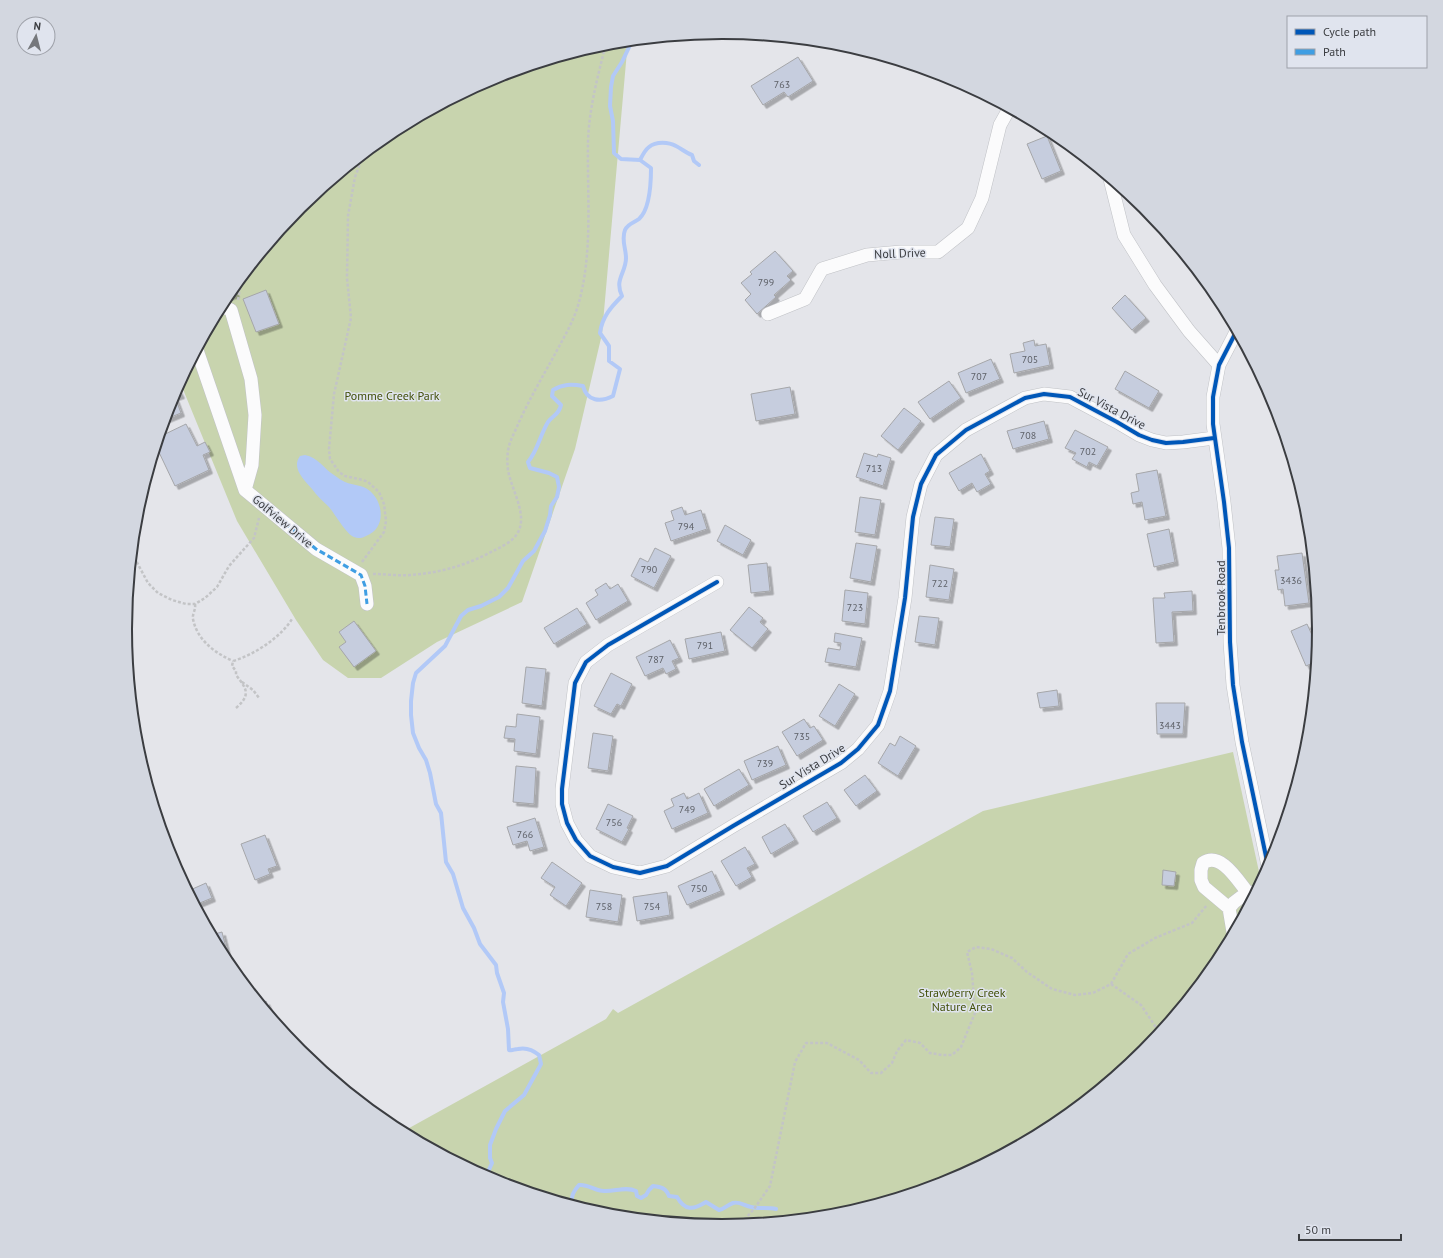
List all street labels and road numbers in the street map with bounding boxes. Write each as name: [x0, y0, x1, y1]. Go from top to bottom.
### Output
street label: Noll Drive: [874, 245, 926, 261]
street label: Sur Vista Drive: [1075, 384, 1149, 432]
street label: Golfview Drive: [250, 491, 316, 551]
street label: Tenbrook Road: [1213, 560, 1228, 636]
street label: Sur Vista Drive: [776, 740, 848, 792]

